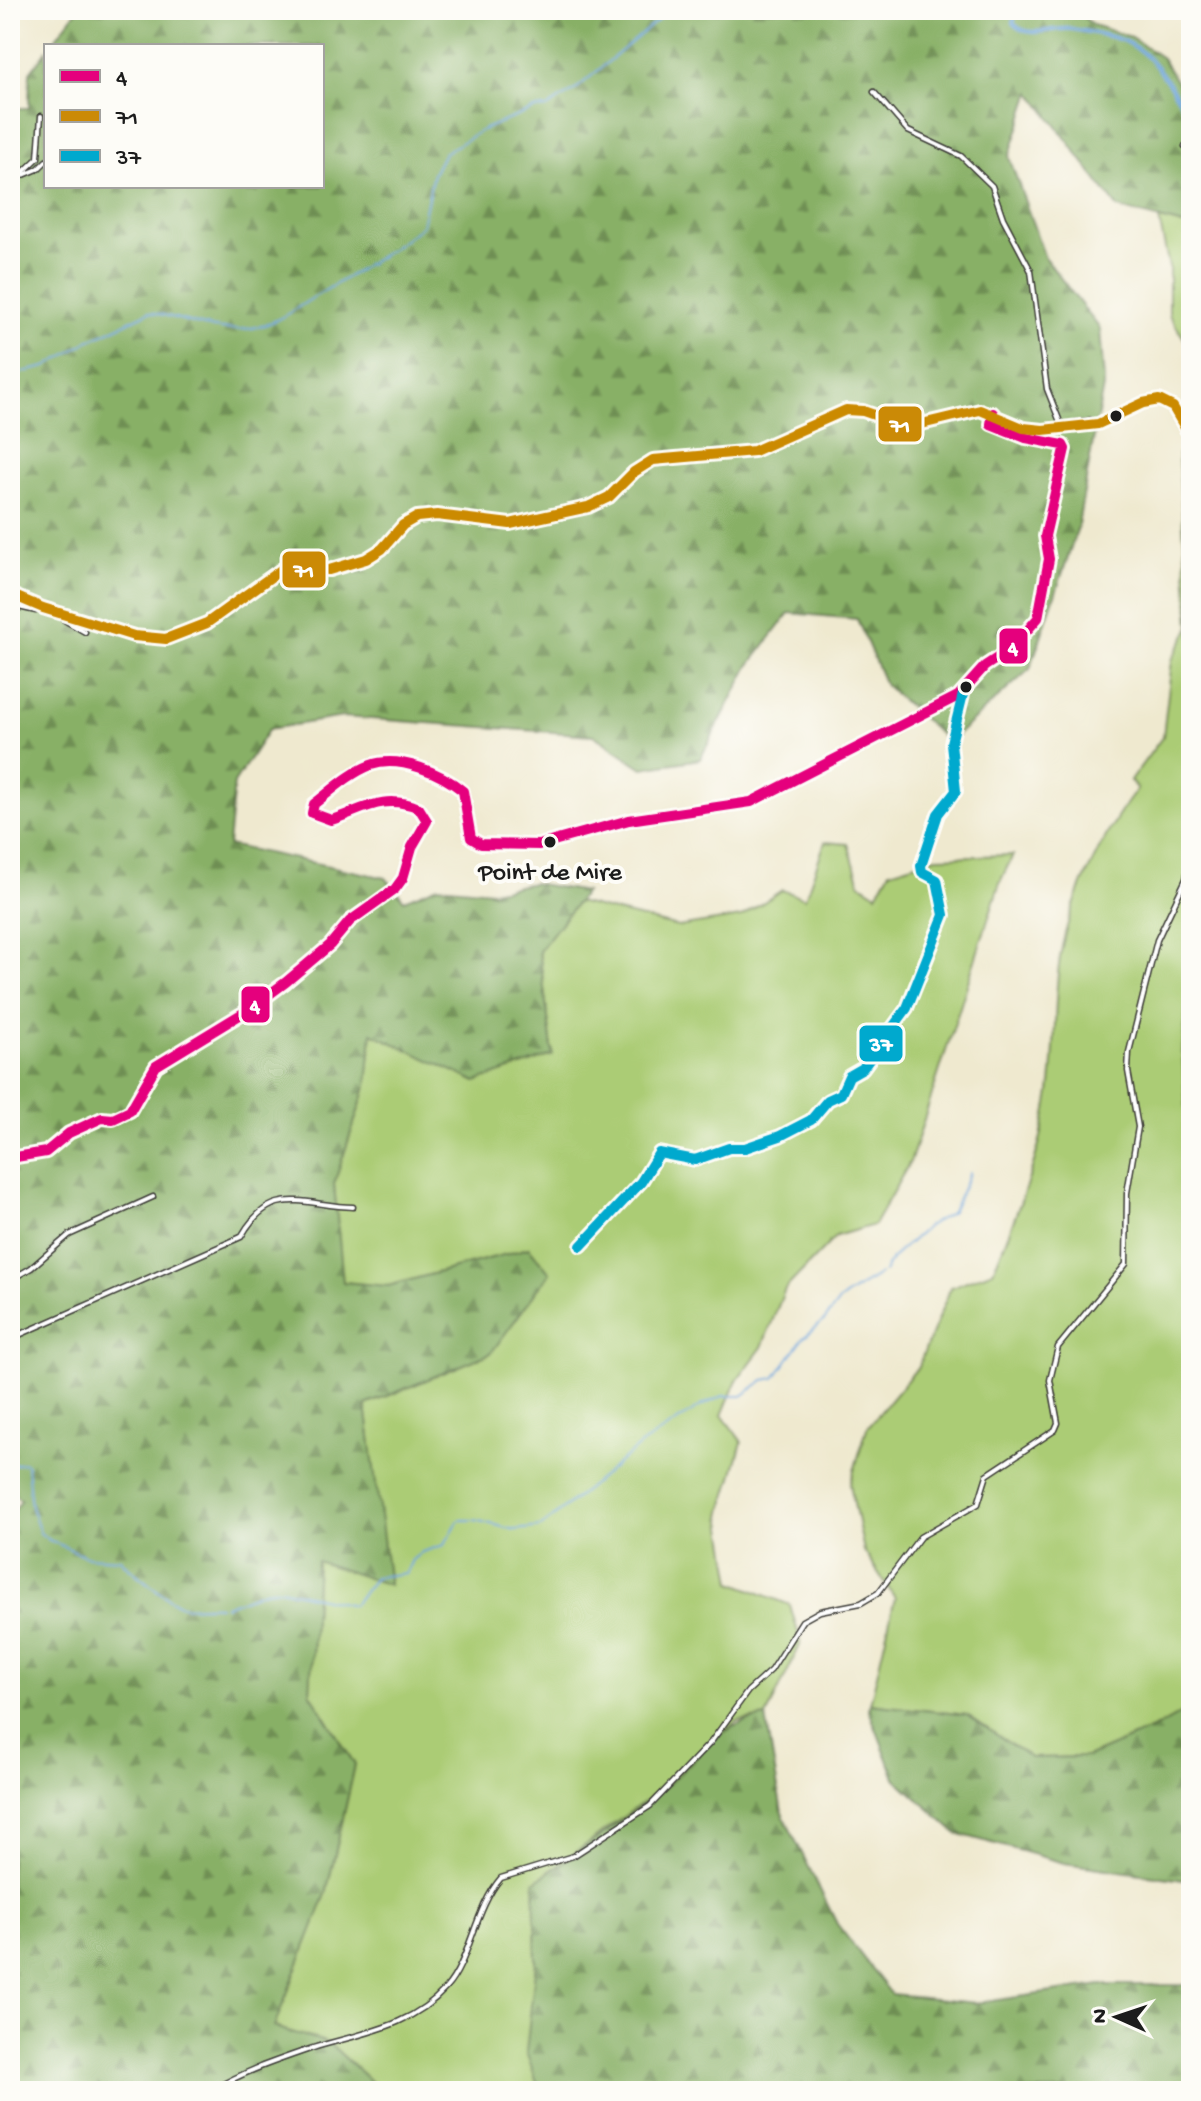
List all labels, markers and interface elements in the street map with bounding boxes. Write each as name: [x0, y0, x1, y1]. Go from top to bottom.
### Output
legend: [44, 44, 324, 188]
text: 4: [116, 65, 128, 94]
text: 71: [115, 105, 138, 134]
text: 37: [115, 145, 141, 174]
line badge: 71: [877, 405, 923, 443]
unlabelled marker: [1108, 408, 1124, 424]
text: 71: [889, 415, 910, 441]
line badge: 71: [281, 550, 327, 589]
text: 71: [293, 560, 314, 586]
line badge: 4: [998, 627, 1029, 665]
text: 4: [1007, 637, 1019, 663]
unlabelled marker: [958, 679, 974, 695]
marker: Point de Mire: [542, 834, 558, 850]
place label: Point de Mire: [477, 859, 622, 890]
line badge: 4: [240, 985, 271, 1024]
text: 4: [249, 995, 261, 1021]
line badge: 37: [858, 1024, 904, 1063]
text: 37: [869, 1034, 894, 1060]
north arrow: [1077, 1977, 1157, 2057]
text: N: [1088, 2008, 1114, 2024]

